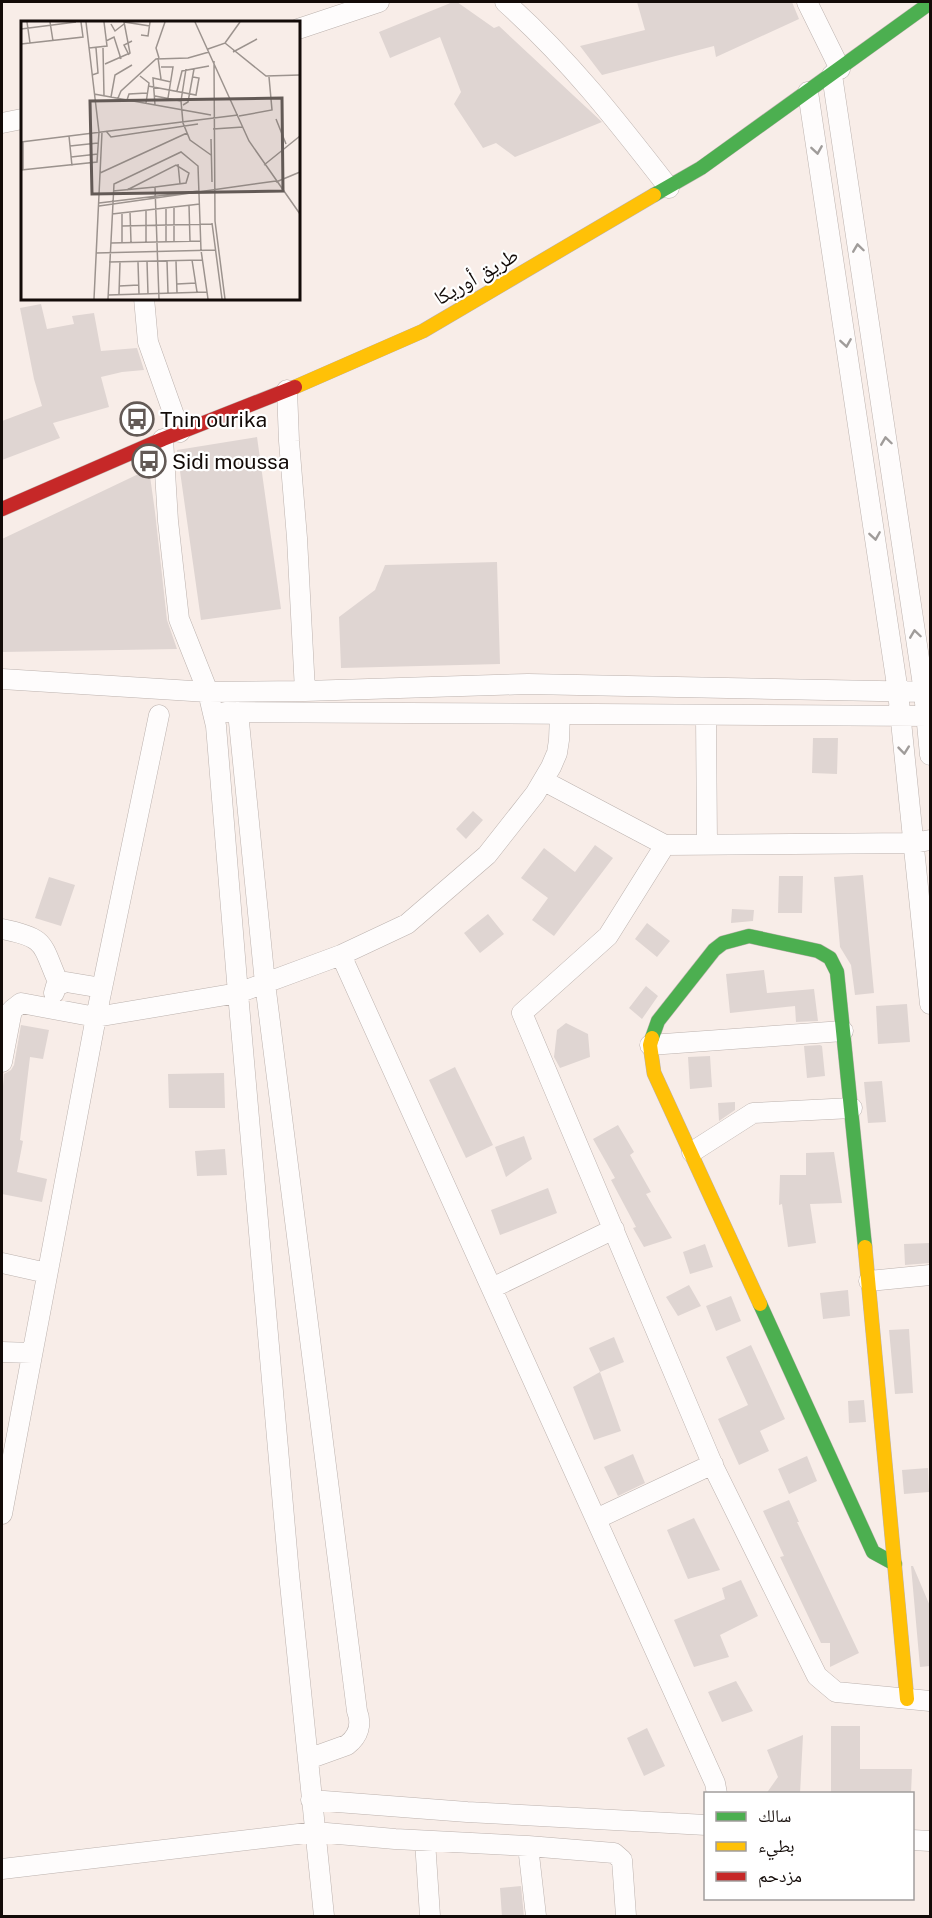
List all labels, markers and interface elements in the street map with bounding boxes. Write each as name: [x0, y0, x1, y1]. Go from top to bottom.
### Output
inset map: [21, 21, 300, 300]
one-way arrow: [810, 145, 823, 155]
street label: طريق أوريكا: [429, 242, 523, 311]
one-way arrow: [852, 243, 864, 253]
one-way arrow: [839, 338, 852, 348]
bus stop icon: Tnin ourika: [119, 401, 155, 437]
place label: Tnin ourika: [160, 407, 267, 432]
one-way arrow: [881, 436, 893, 446]
bus stop icon: Sidi moussa: [131, 443, 167, 479]
place label: Sidi moussa: [172, 449, 289, 474]
one-way arrow: [868, 531, 881, 541]
one-way arrow: [910, 629, 922, 638]
one-way arrow: [898, 745, 910, 754]
legend: [704, 1792, 914, 1900]
text: سالك: [758, 1805, 791, 1826]
text: بطيء: [758, 1835, 795, 1861]
text: مزدحم: [758, 1865, 802, 1888]

